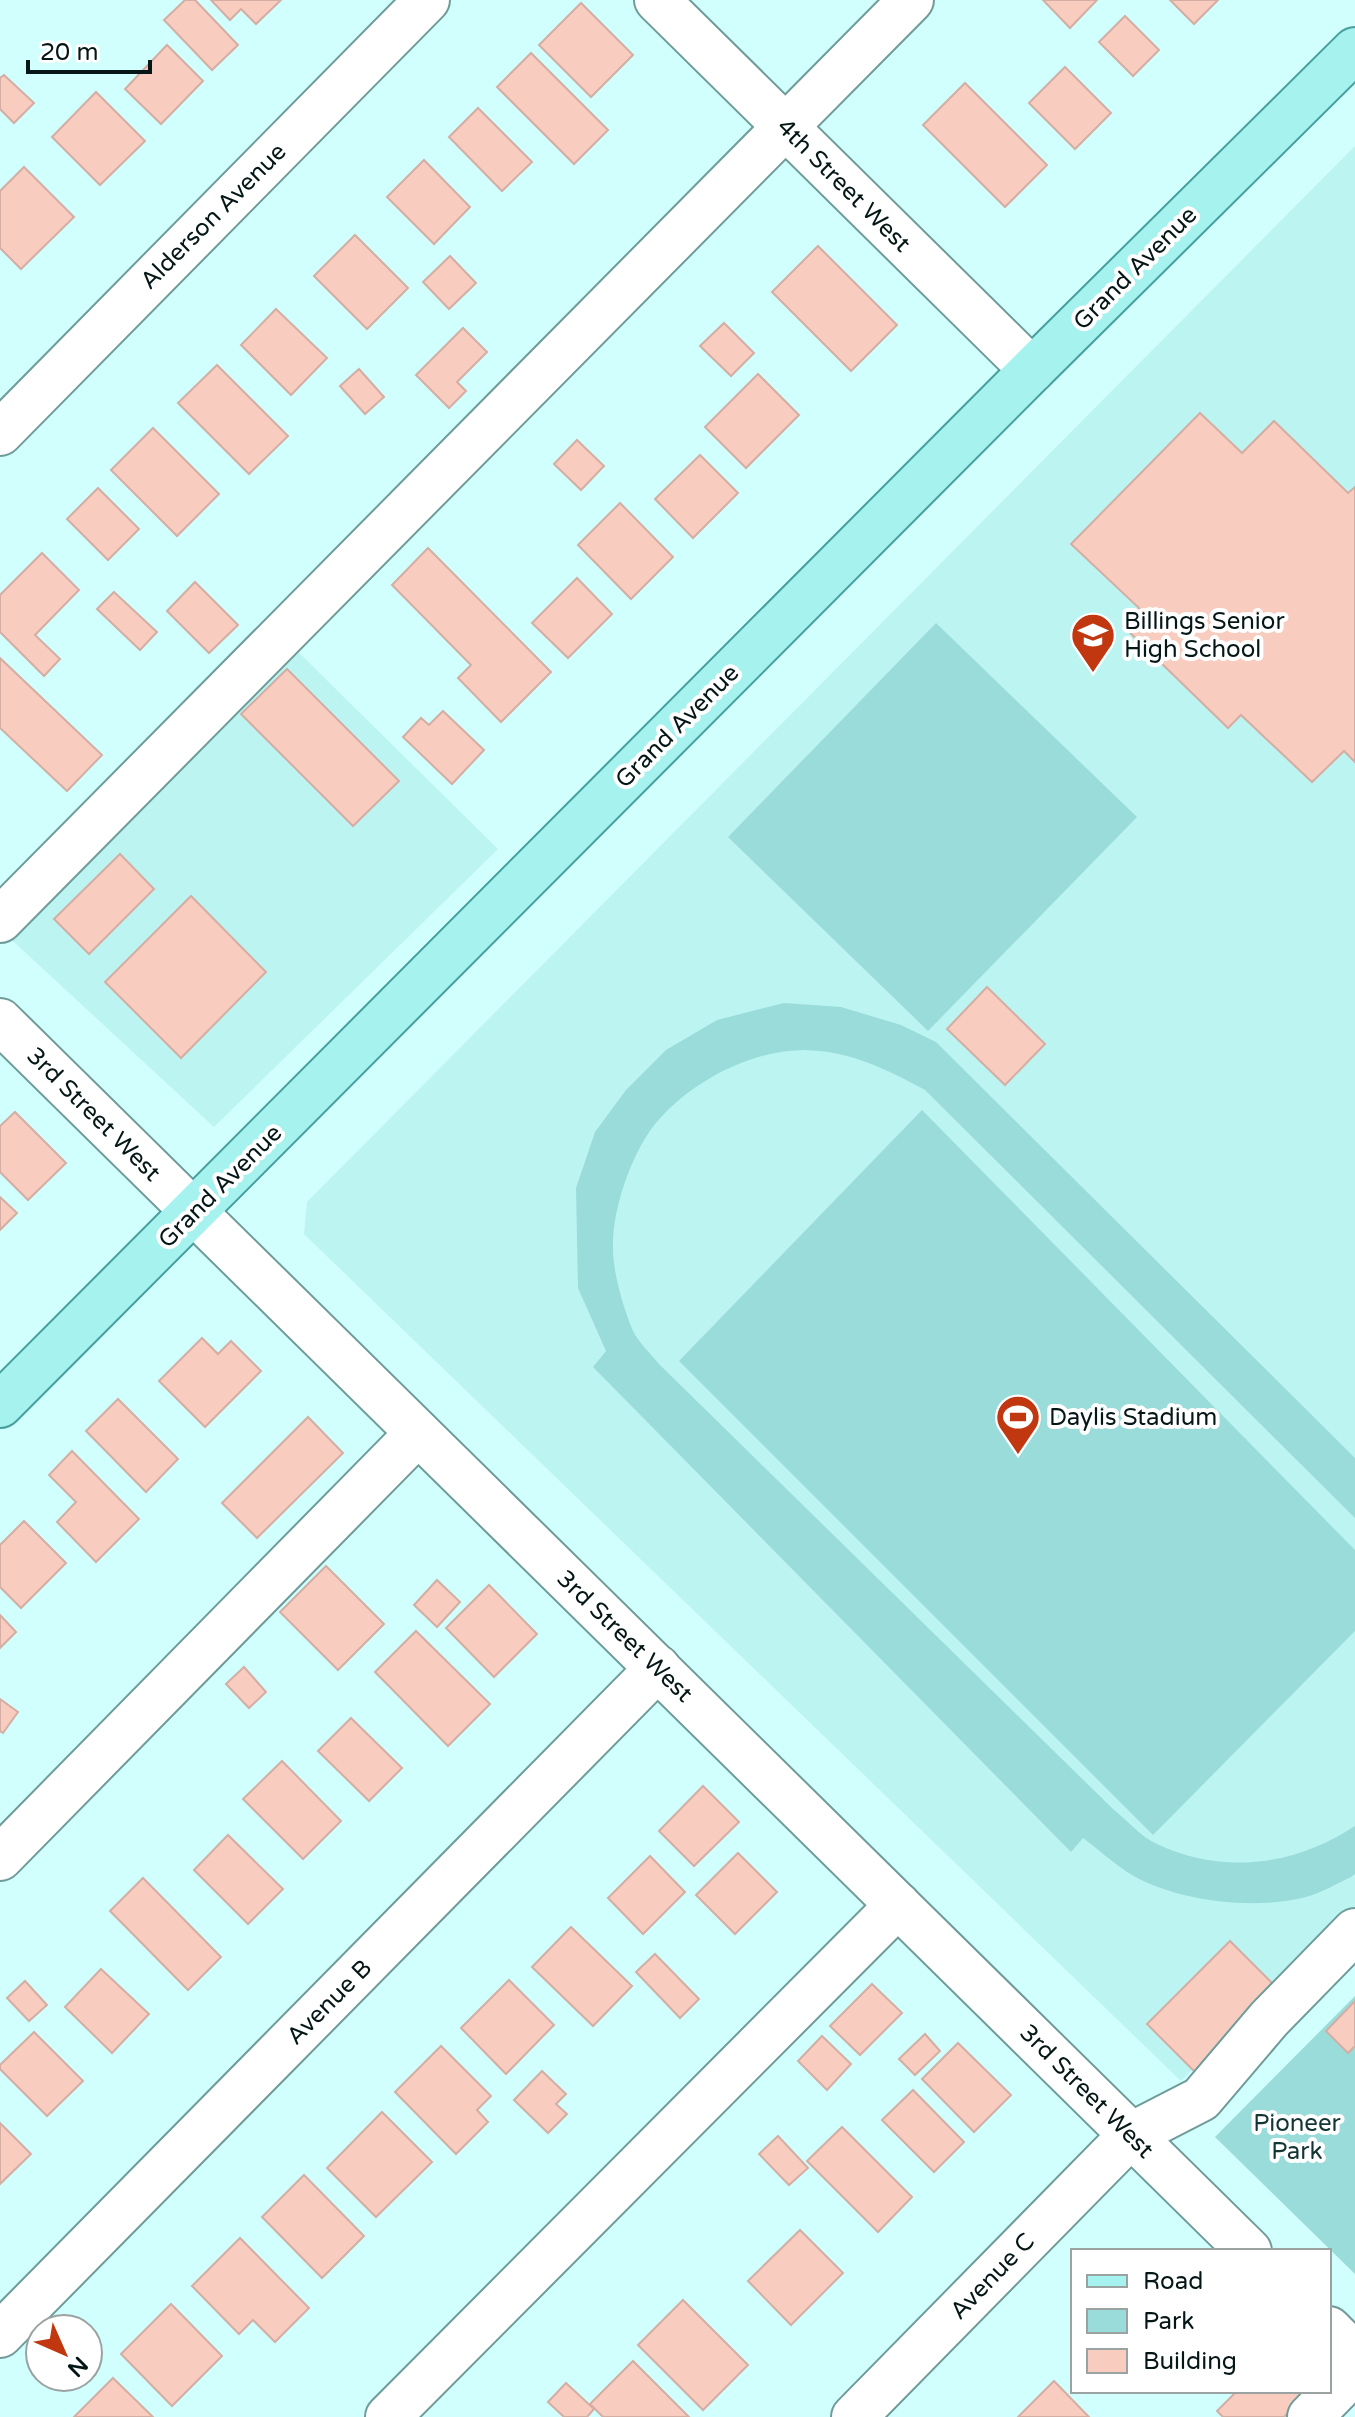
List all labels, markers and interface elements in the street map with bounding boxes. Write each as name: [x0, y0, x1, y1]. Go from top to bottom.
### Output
scale bar: [28, 24, 150, 74]
text: 20 m: [40, 38, 98, 67]
street label: 4th Street West: [771, 112, 917, 258]
street label: Alderson Avenue: [134, 137, 292, 295]
street label: Grand Avenue: [1068, 201, 1203, 336]
place label: Billings Senior High School: [1124, 607, 1285, 664]
school or university icon: Billings Senior High School: [1069, 611, 1117, 674]
street label: Grand Avenue: [610, 659, 745, 794]
street label: 3rd Street West: [21, 1041, 167, 1187]
street label: Grand Avenue: [153, 1119, 288, 1254]
sports icon: Daylis Stadium: [994, 1393, 1042, 1456]
place label: Daylis Stadium: [1049, 1403, 1217, 1432]
street label: 3rd Street West: [551, 1564, 699, 1708]
street label: Avenue B: [281, 1954, 378, 2051]
street label: 3rd Street West: [1014, 2018, 1160, 2164]
park label: Pioneer Park: [1253, 2109, 1342, 2166]
street label: Avenue C: [944, 2227, 1041, 2326]
legend: [1071, 2249, 1331, 2393]
text: Road: [1143, 2267, 1203, 2296]
text: Park: [1143, 2307, 1194, 2336]
north arrow: [24, 2313, 104, 2393]
text: Building: [1143, 2347, 1237, 2376]
text: N: [62, 2351, 93, 2382]

